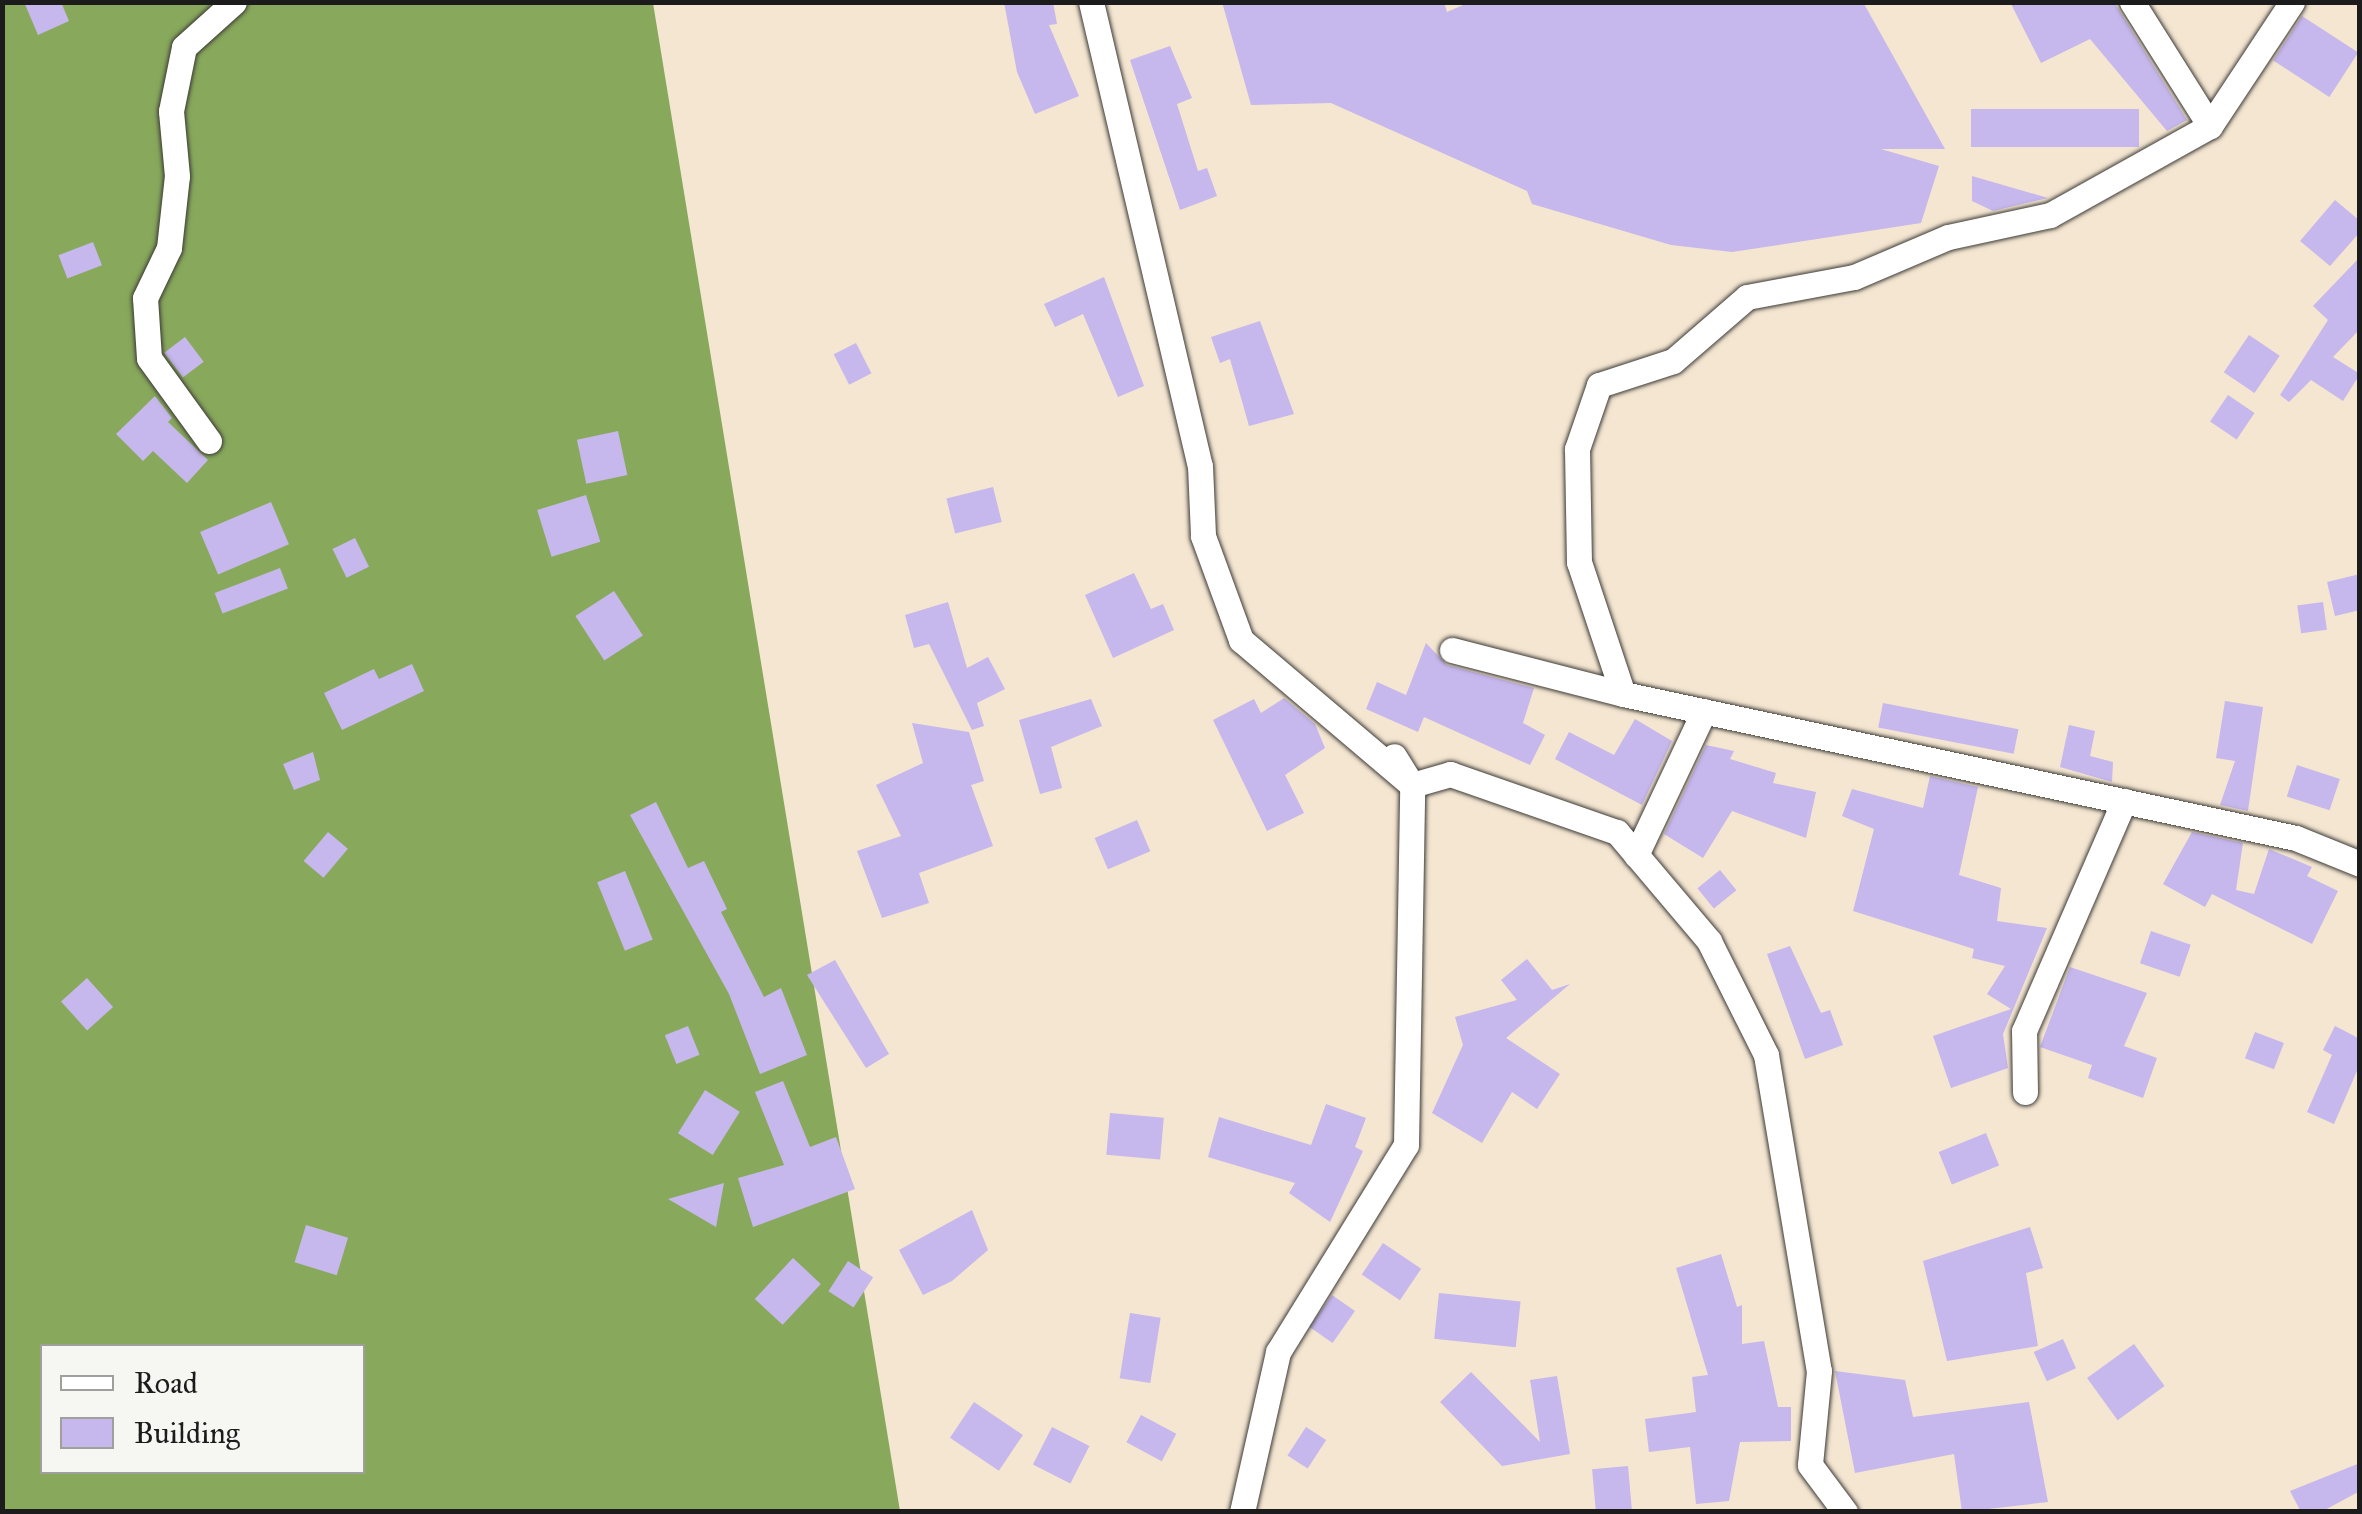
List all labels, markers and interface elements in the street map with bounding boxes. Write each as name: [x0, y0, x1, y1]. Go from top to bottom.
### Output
legend: [40, 1344, 365, 1474]
text: Road: [134, 1365, 198, 1401]
text: Building: [134, 1415, 240, 1451]

